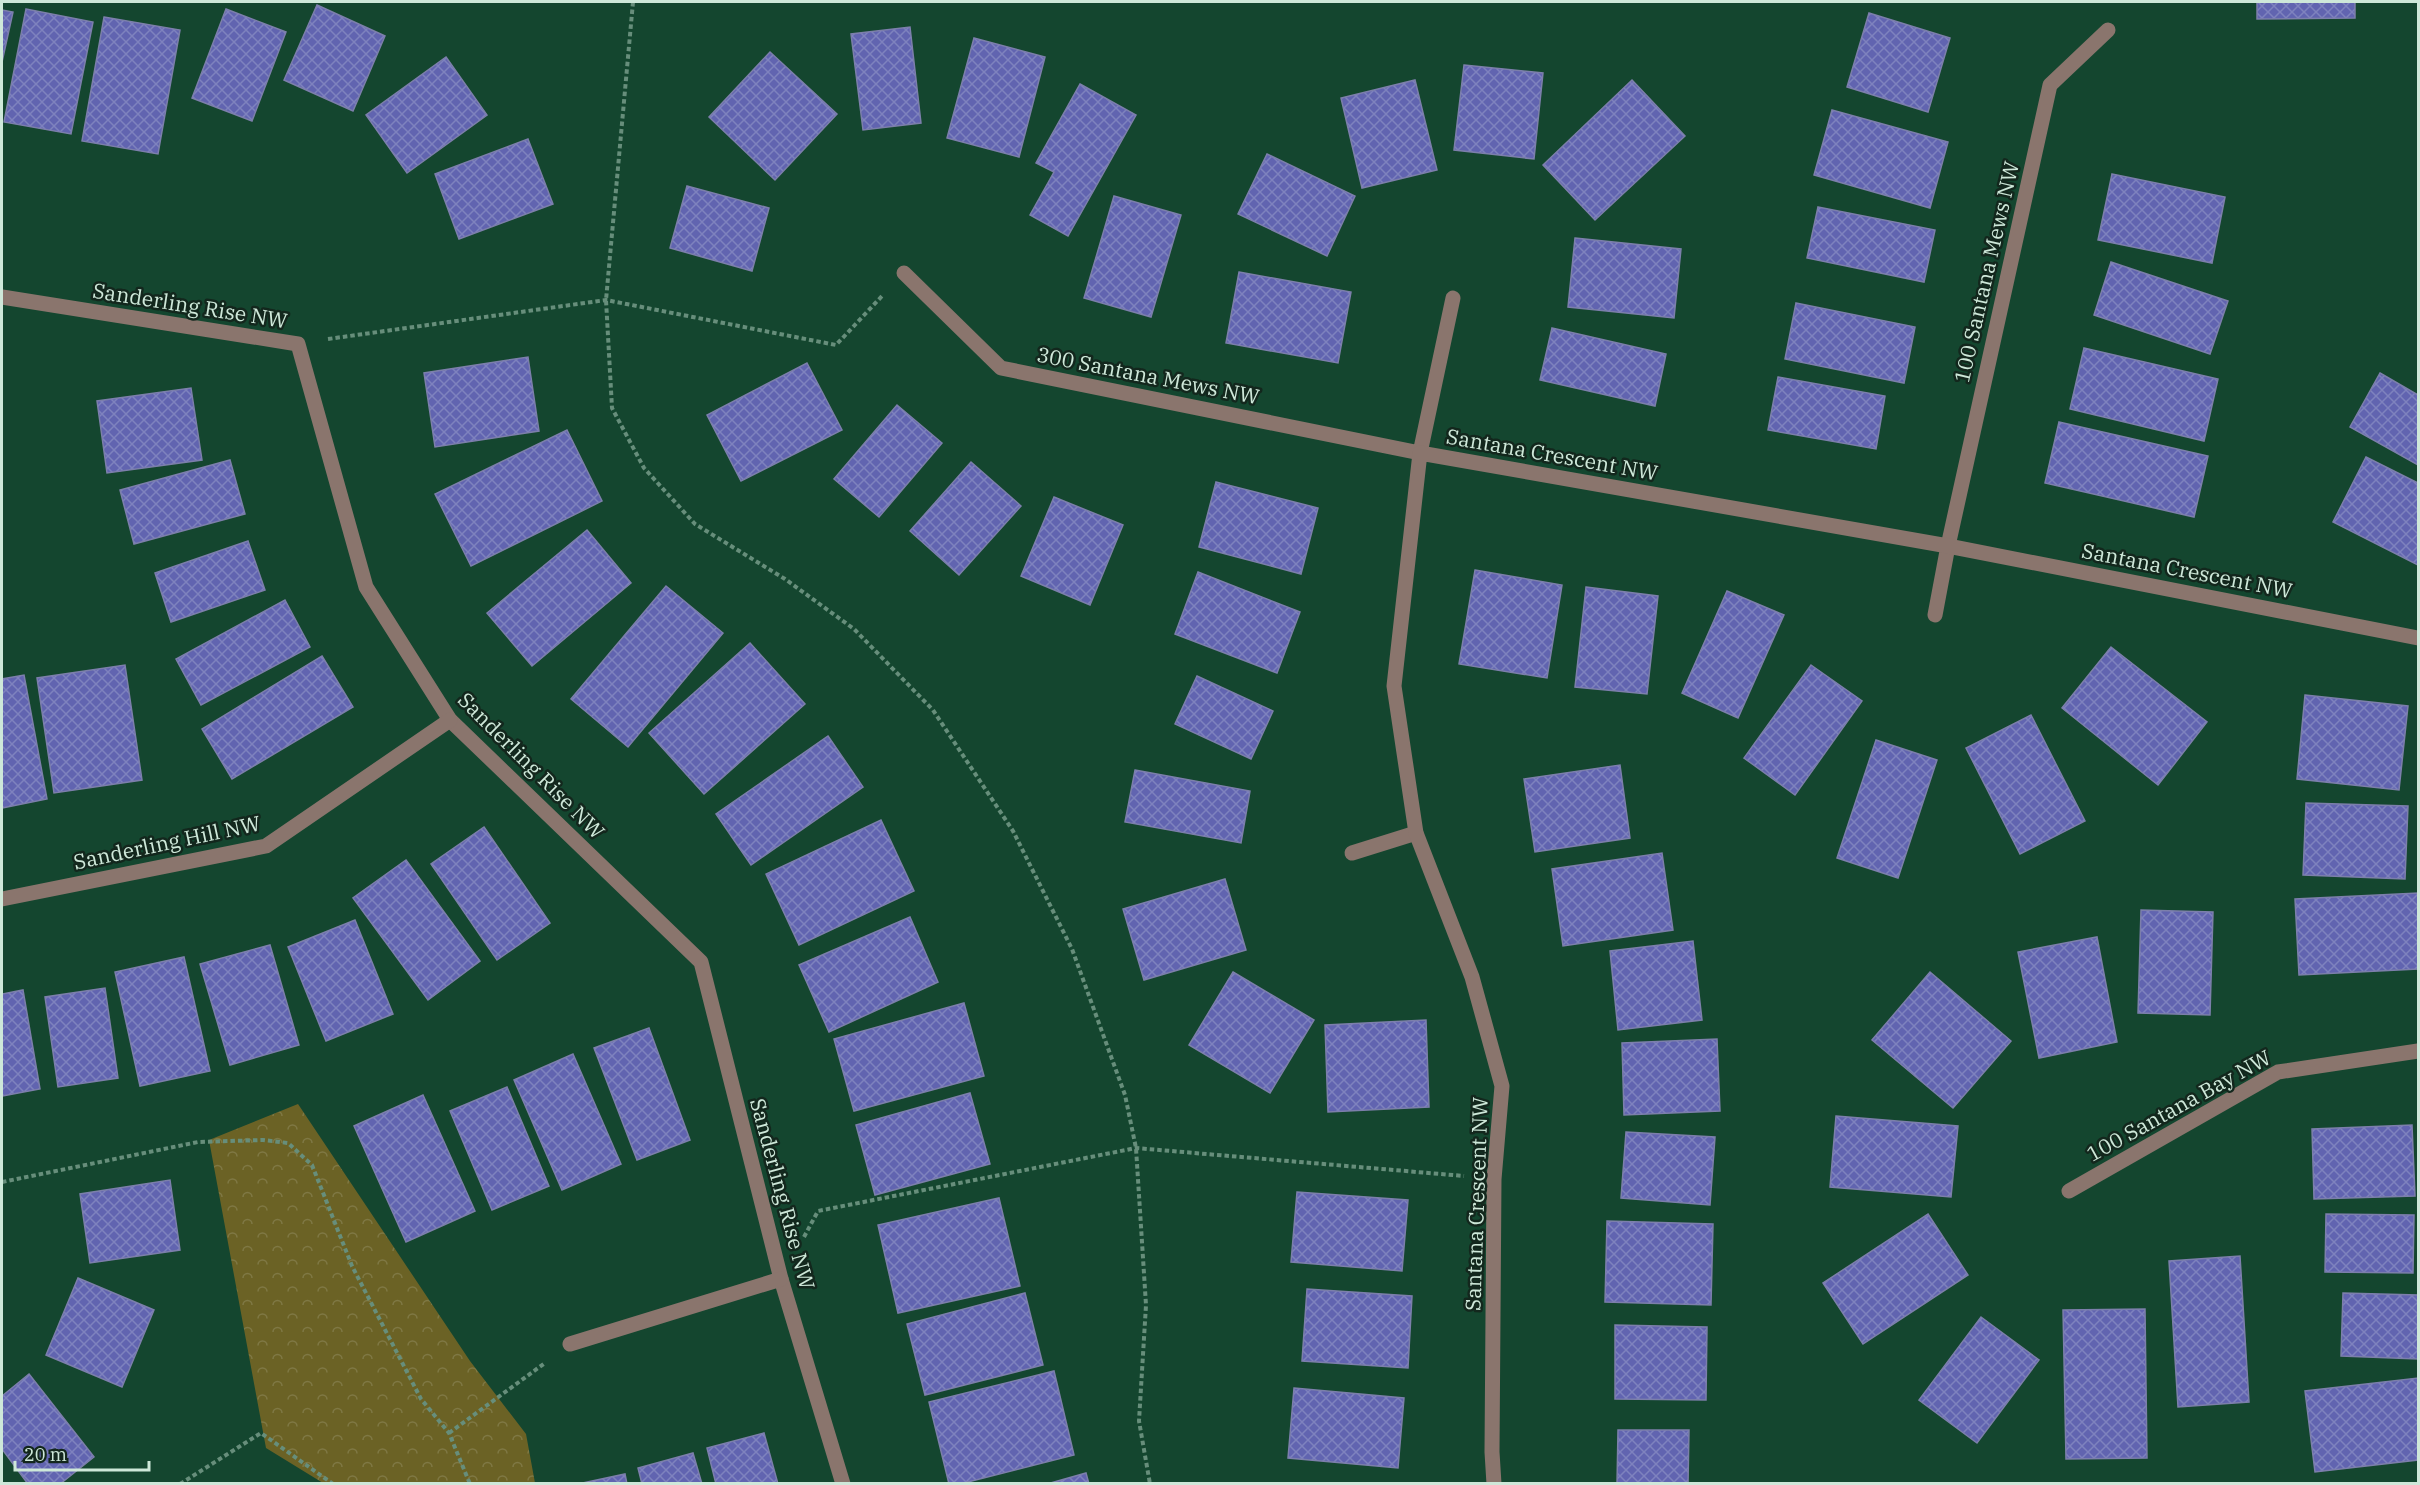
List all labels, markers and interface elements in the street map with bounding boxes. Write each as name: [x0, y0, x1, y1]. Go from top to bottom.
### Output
street label: 100 Santana Mews NW: [1947, 158, 2025, 385]
street label: Sanderling Rise NW: [91, 276, 290, 334]
street label: 300 Santana Mews NW: [1035, 340, 1262, 410]
street label: Santana Crescent NW: [1444, 422, 1660, 486]
street label: Santana Crescent NW: [2079, 536, 2295, 604]
street label: Sanderling Rise NW: [452, 686, 611, 845]
street label: Sanderling Hill NW: [71, 809, 263, 876]
street label: 100 Santana Bay NW: [2081, 1043, 2276, 1167]
street label: Sanderling Rise NW: [744, 1095, 822, 1292]
street label: Santana Crescent NW: [1458, 1096, 1494, 1312]
scale bar: [15, 1434, 148, 1472]
text: 20 m: [24, 1443, 67, 1466]

